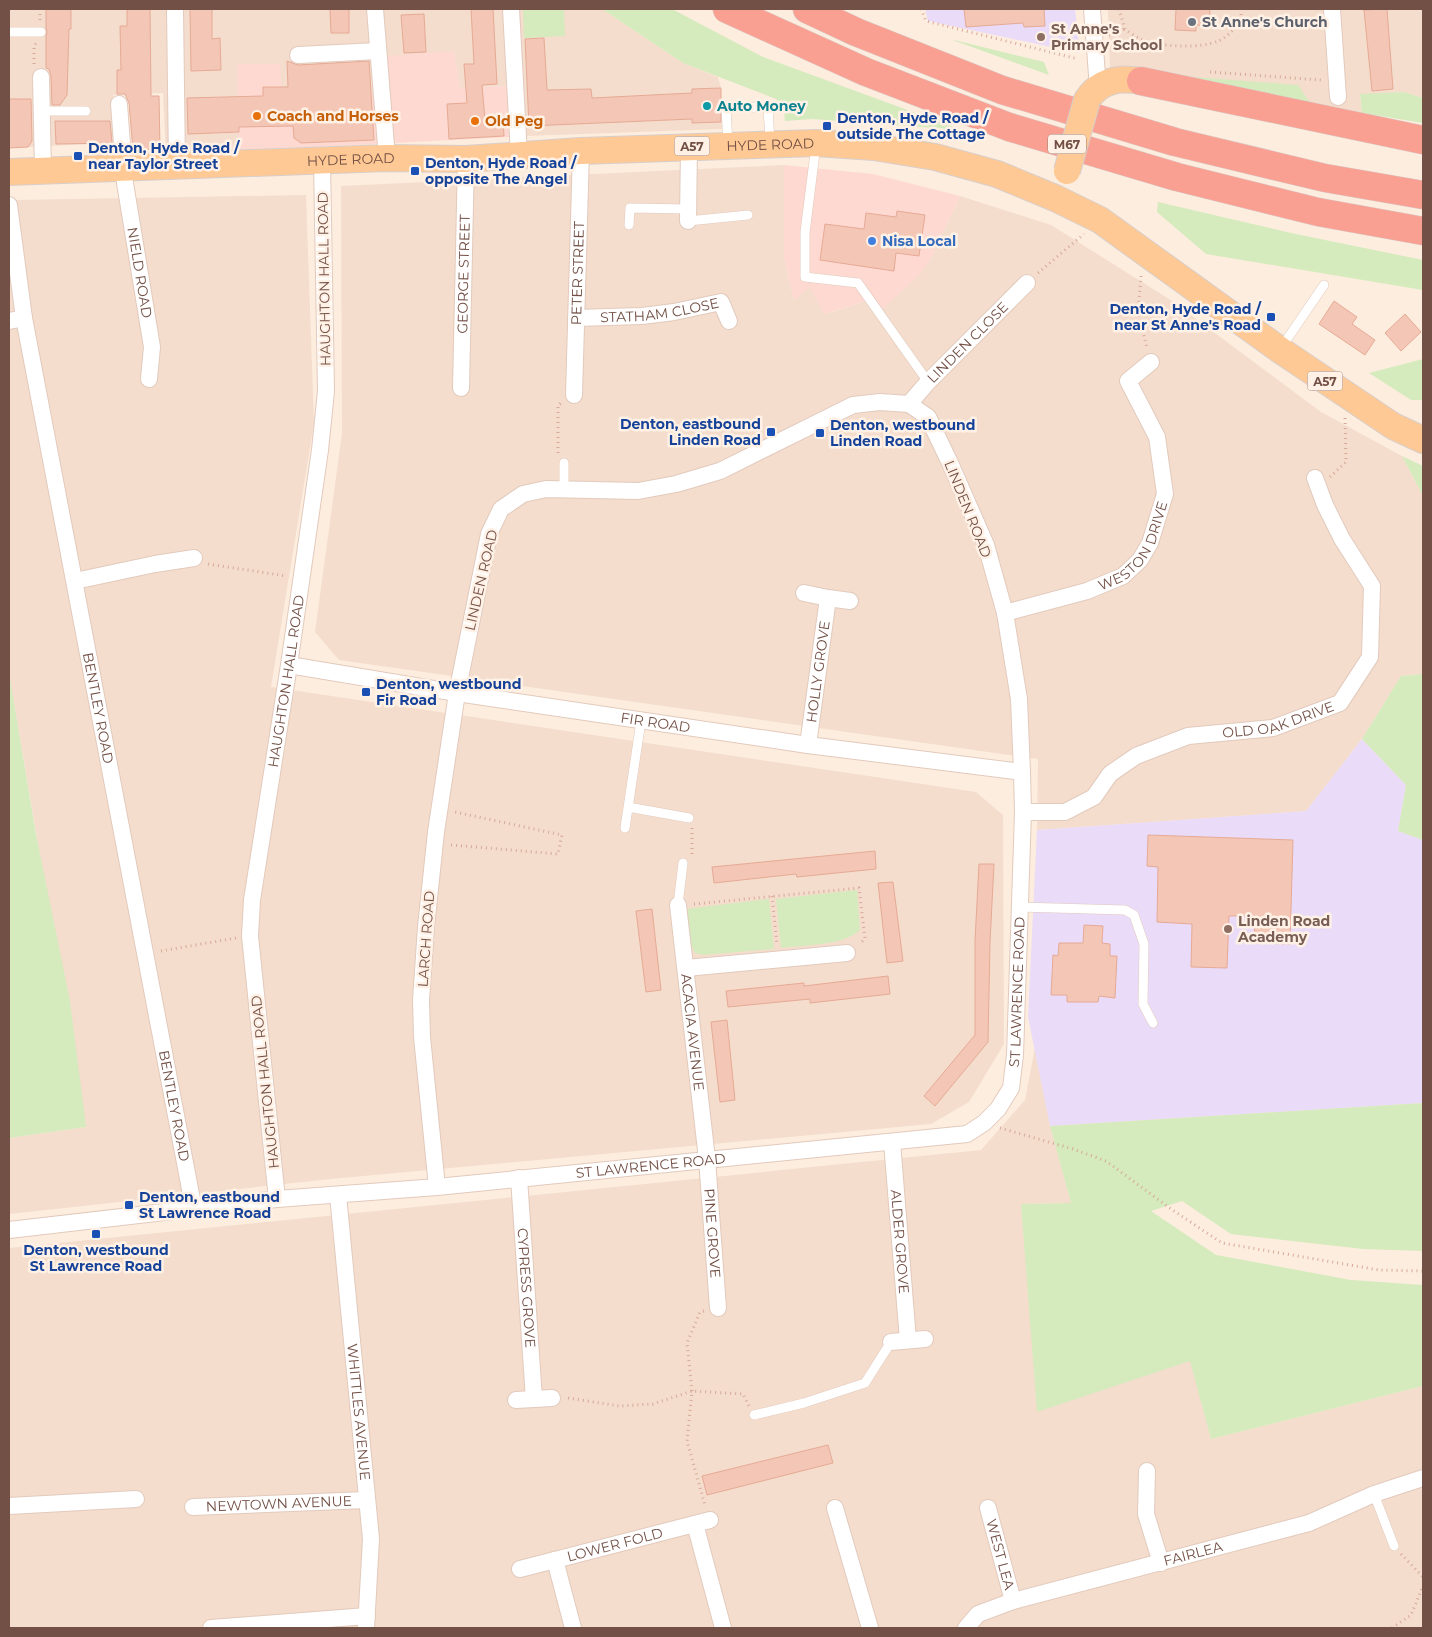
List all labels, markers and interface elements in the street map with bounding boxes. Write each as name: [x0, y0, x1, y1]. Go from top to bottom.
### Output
place label: St Anne's Church: [1202, 13, 1328, 31]
marker: St Anne's Church: [1186, 16, 1198, 28]
place label: St Anne's Primary School: [1051, 20, 1162, 54]
marker: St Anne's Primary School: [1035, 31, 1047, 43]
place label: Auto Money: [716, 97, 806, 115]
marker: Auto Money: [701, 100, 713, 112]
place label: Coach and Horses: [267, 107, 399, 125]
place label: Denton, Hyde Road / outside The Cottage: [837, 109, 990, 143]
marker: Coach and Horses: [251, 110, 263, 122]
place label: Old Peg: [485, 112, 543, 130]
marker: Old Peg: [469, 115, 481, 127]
marker: Denton, Hyde Road / outside The Cottage: [821, 120, 833, 132]
street label: HYDE ROAD: [726, 134, 815, 155]
road number: M67: [1048, 134, 1086, 154]
road number: A57: [674, 136, 710, 156]
place label: Denton, Hyde Road / near Taylor Street: [88, 139, 241, 173]
street label: HYDE ROAD: [307, 149, 395, 170]
marker: Denton, Hyde Road / near Taylor Street: [72, 150, 84, 162]
place label: Denton, Hyde Road / opposite The Angel: [425, 154, 578, 188]
marker: Denton, Hyde Road / opposite The Angel: [409, 165, 421, 177]
street label: HAUGHTON HALL ROAD: [313, 192, 335, 366]
street label: GEORGE STREET: [453, 214, 474, 334]
street label: PETER STREET: [567, 221, 588, 325]
street label: NIELD ROAD: [123, 226, 156, 319]
place label: Nisa Local: [882, 232, 956, 250]
marker: Nisa Local: [866, 235, 878, 247]
street label: STATHAM CLOSE: [600, 294, 721, 326]
street label: LINDEN CLOSE: [923, 298, 1012, 387]
place label: Denton, Hyde Road / near St Anne's Road: [1109, 300, 1263, 334]
marker: Denton, Hyde Road / near St Anne's Road: [1265, 311, 1277, 323]
road number: A57: [1308, 372, 1342, 391]
place label: Denton, eastbound Linden Road: [620, 415, 761, 449]
place label: Denton, westbound Linden Road: [830, 416, 976, 450]
marker: Denton, eastbound Linden Road: [765, 426, 777, 438]
marker: Denton, westbound Linden Road: [814, 427, 826, 439]
street label: LINDEN ROAD: [940, 458, 996, 560]
street label: WESTON DRIVE: [1095, 499, 1171, 594]
street label: LINDEN ROAD: [461, 528, 501, 632]
street label: HAUGHTON HALL ROAD: [264, 594, 308, 769]
street label: HOLLY GROVE: [802, 620, 834, 724]
street label: BENTLEY ROAD: [79, 651, 118, 765]
place label: Denton, westbound Fir Road: [376, 675, 522, 709]
marker: Denton, westbound Fir Road: [360, 686, 372, 698]
street label: OLD OAK DRIVE: [1221, 697, 1336, 742]
street label: FIR ROAD: [619, 708, 692, 736]
street label: LARCH ROAD: [414, 890, 438, 988]
place label: Linden Road Academy: [1237, 912, 1330, 946]
street label: ST LAWRENCE ROAD: [1005, 916, 1029, 1068]
marker: Linden Road Academy: [1222, 923, 1234, 935]
street label: ACACIA AVENUE: [677, 973, 708, 1092]
street label: HAUGHTON HALL ROAD: [247, 994, 283, 1170]
street label: BENTLEY ROAD: [155, 1049, 194, 1163]
street label: ST LAWRENCE ROAD: [575, 1149, 727, 1182]
place label: Denton, eastbound St Lawrence Road: [139, 1188, 280, 1222]
street label: PINE GROVE: [700, 1188, 725, 1279]
street label: ALDER GROVE: [887, 1189, 913, 1294]
marker: Denton, eastbound St Lawrence Road: [123, 1199, 135, 1211]
street label: CYPRESS GROVE: [513, 1227, 539, 1348]
marker: Denton, westbound St Lawrence Road: [90, 1228, 102, 1240]
place label: Denton, westbound St Lawrence Road: [23, 1241, 169, 1275]
street label: WHITTLES AVENUE: [343, 1343, 374, 1481]
street label: NEWTOWN AVENUE: [206, 1492, 352, 1515]
street label: WEST LEA: [982, 1517, 1019, 1593]
street label: LOWER FOLD: [565, 1524, 665, 1566]
street label: FAIRLEA: [1162, 1537, 1226, 1570]

